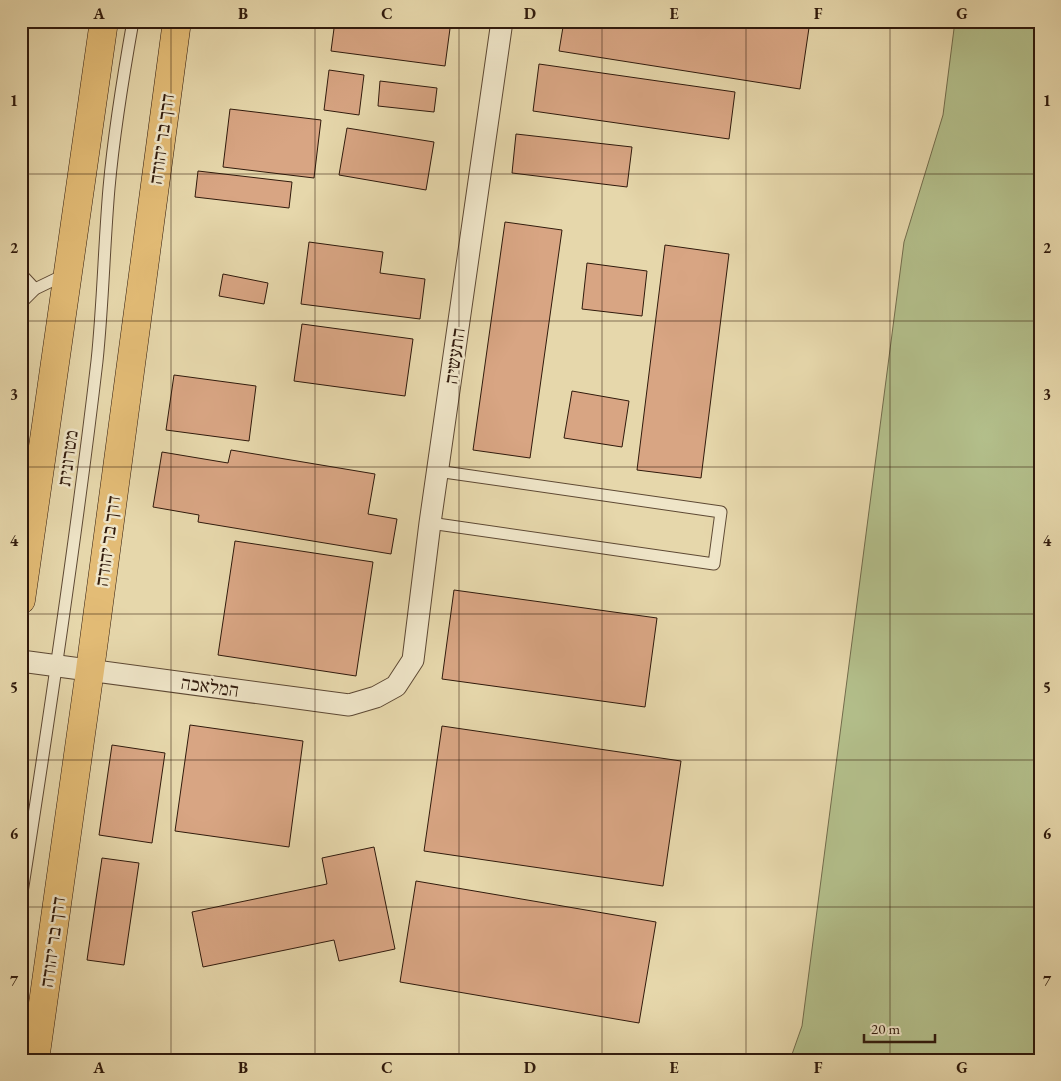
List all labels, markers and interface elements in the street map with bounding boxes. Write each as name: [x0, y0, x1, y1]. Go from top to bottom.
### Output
text: A: [92, 3, 105, 24]
text: B: [238, 3, 248, 24]
text: C: [381, 3, 393, 24]
text: D: [524, 3, 536, 24]
text: E: [669, 3, 679, 24]
text: F: [814, 3, 823, 24]
text: G: [956, 3, 968, 24]
text: 1: [10, 90, 18, 111]
text: 1: [1043, 90, 1051, 111]
street label: דרך בר יהודה: [143, 92, 180, 186]
text: 2: [10, 237, 19, 258]
text: 2: [1043, 237, 1052, 258]
street label: התעשיה: [438, 326, 471, 386]
text: 3: [10, 384, 18, 405]
text: 3: [1043, 384, 1051, 405]
street label: מטרונית: [51, 428, 84, 488]
street label: דרך בר יהודה: [89, 494, 126, 588]
text: 4: [10, 530, 19, 551]
text: 4: [1043, 530, 1052, 551]
street label: המלאכה: [179, 670, 241, 703]
text: 5: [10, 677, 18, 698]
text: 5: [1043, 677, 1051, 698]
text: 6: [10, 823, 19, 844]
text: 6: [1043, 823, 1052, 844]
street label: דרך בר יהודה: [34, 895, 71, 989]
text: 7: [10, 970, 19, 991]
text: 7: [1043, 970, 1052, 991]
scale bar: [864, 1011, 935, 1043]
text: 20 m: [871, 1019, 900, 1038]
text: A: [92, 1057, 105, 1078]
text: B: [238, 1057, 248, 1078]
text: C: [381, 1057, 393, 1078]
text: D: [524, 1057, 536, 1078]
text: E: [669, 1057, 679, 1078]
text: F: [814, 1057, 823, 1078]
text: G: [956, 1057, 968, 1078]

